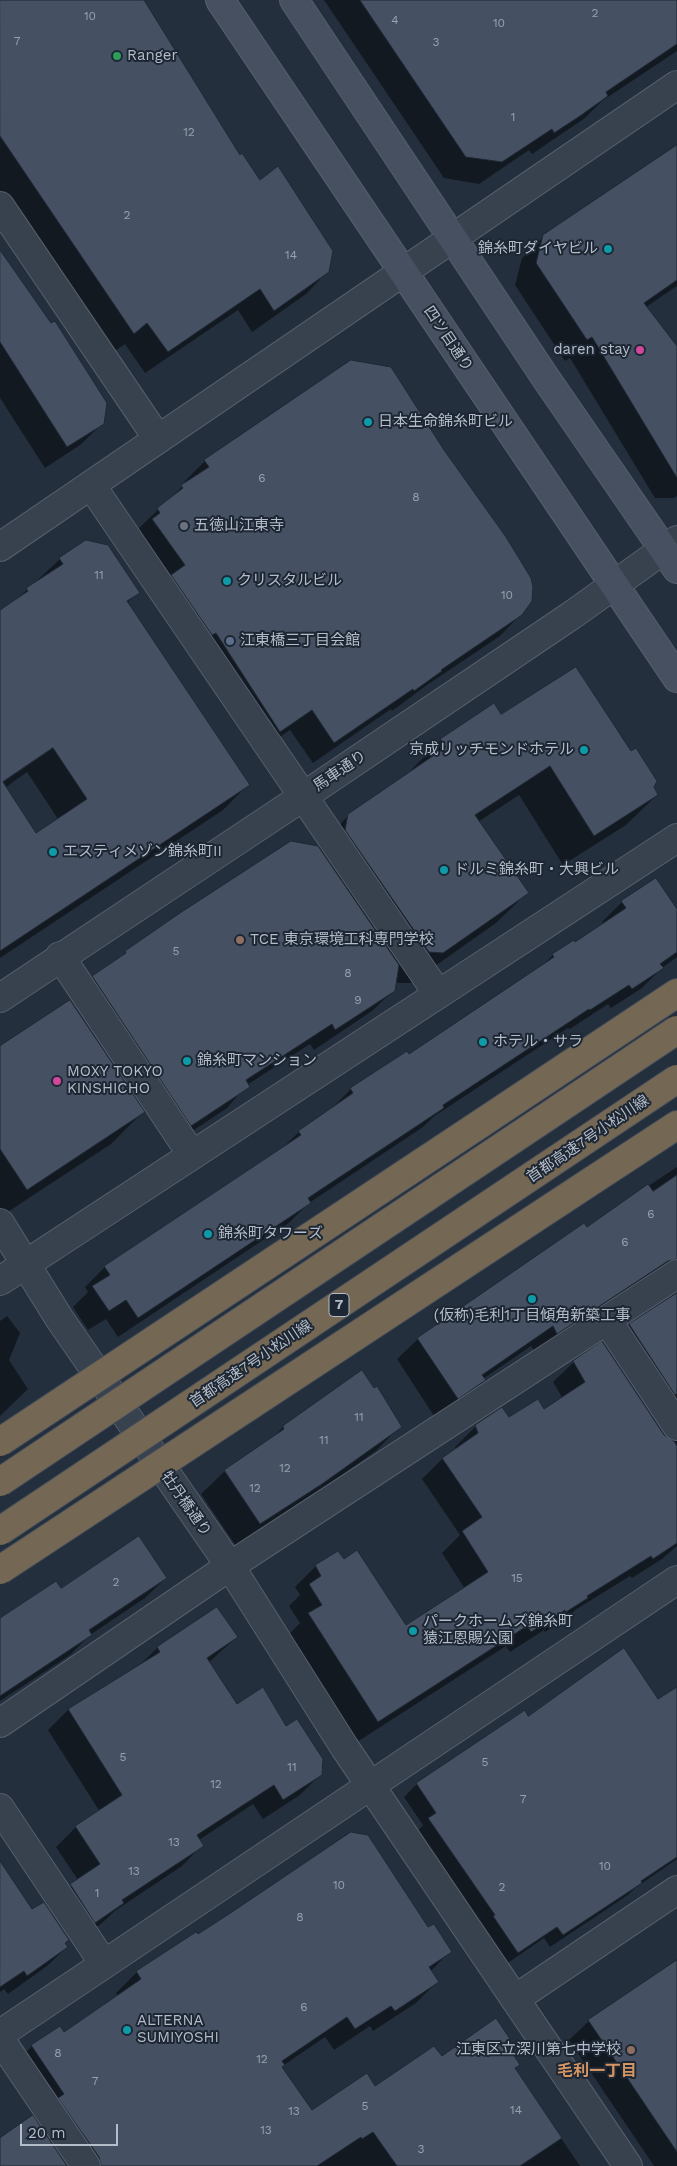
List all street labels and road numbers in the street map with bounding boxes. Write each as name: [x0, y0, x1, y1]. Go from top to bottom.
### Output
street label: 四ツ目通り: [420, 303, 476, 375]
street label: 馬車通り: [310, 747, 370, 795]
street label: 首都高速7号小松川線: [524, 1091, 652, 1187]
road number: 7: [329, 1294, 349, 1316]
street label: 首都高速7号小松川線: [187, 1316, 315, 1412]
street label: 牡丹橋通り: [157, 1468, 215, 1540]

